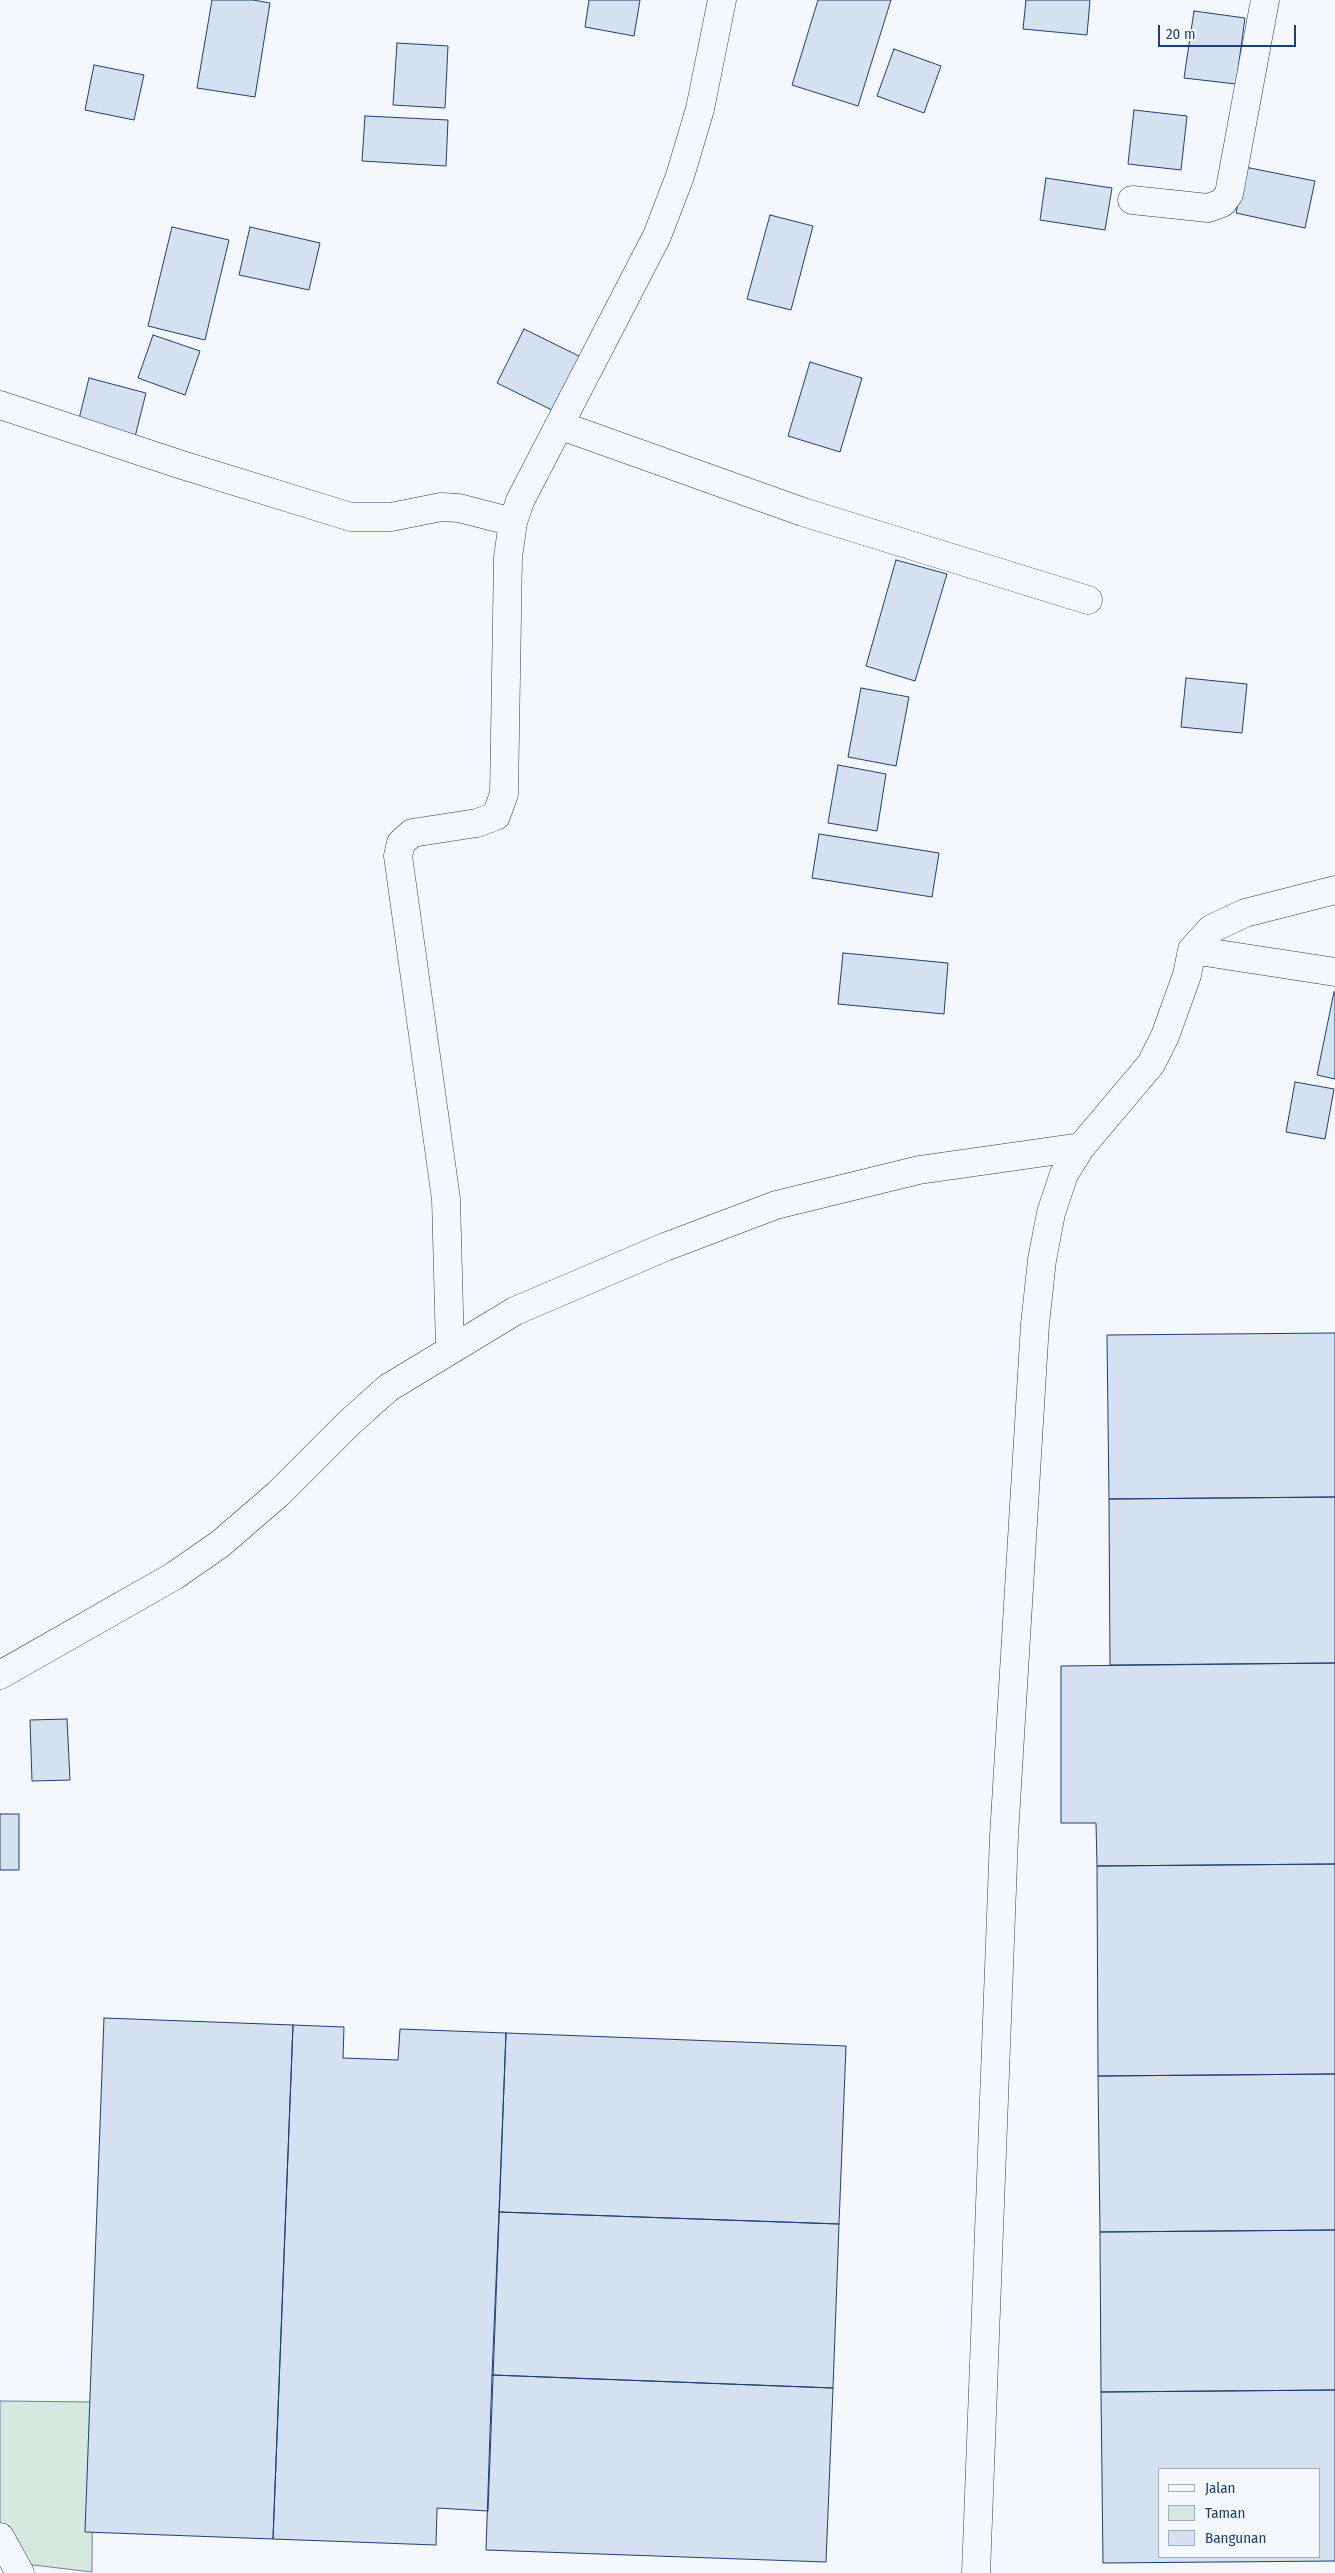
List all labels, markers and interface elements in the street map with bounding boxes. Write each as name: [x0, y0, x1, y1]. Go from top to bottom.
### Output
scale bar: [1160, 15, 1298, 47]
text: 20 m: [1166, 25, 1196, 43]
legend: [1158, 2468, 1320, 2558]
text: Jalan: [1205, 2479, 1235, 2497]
text: Taman: [1205, 2504, 1245, 2522]
text: Bangunan: [1205, 2529, 1266, 2547]

